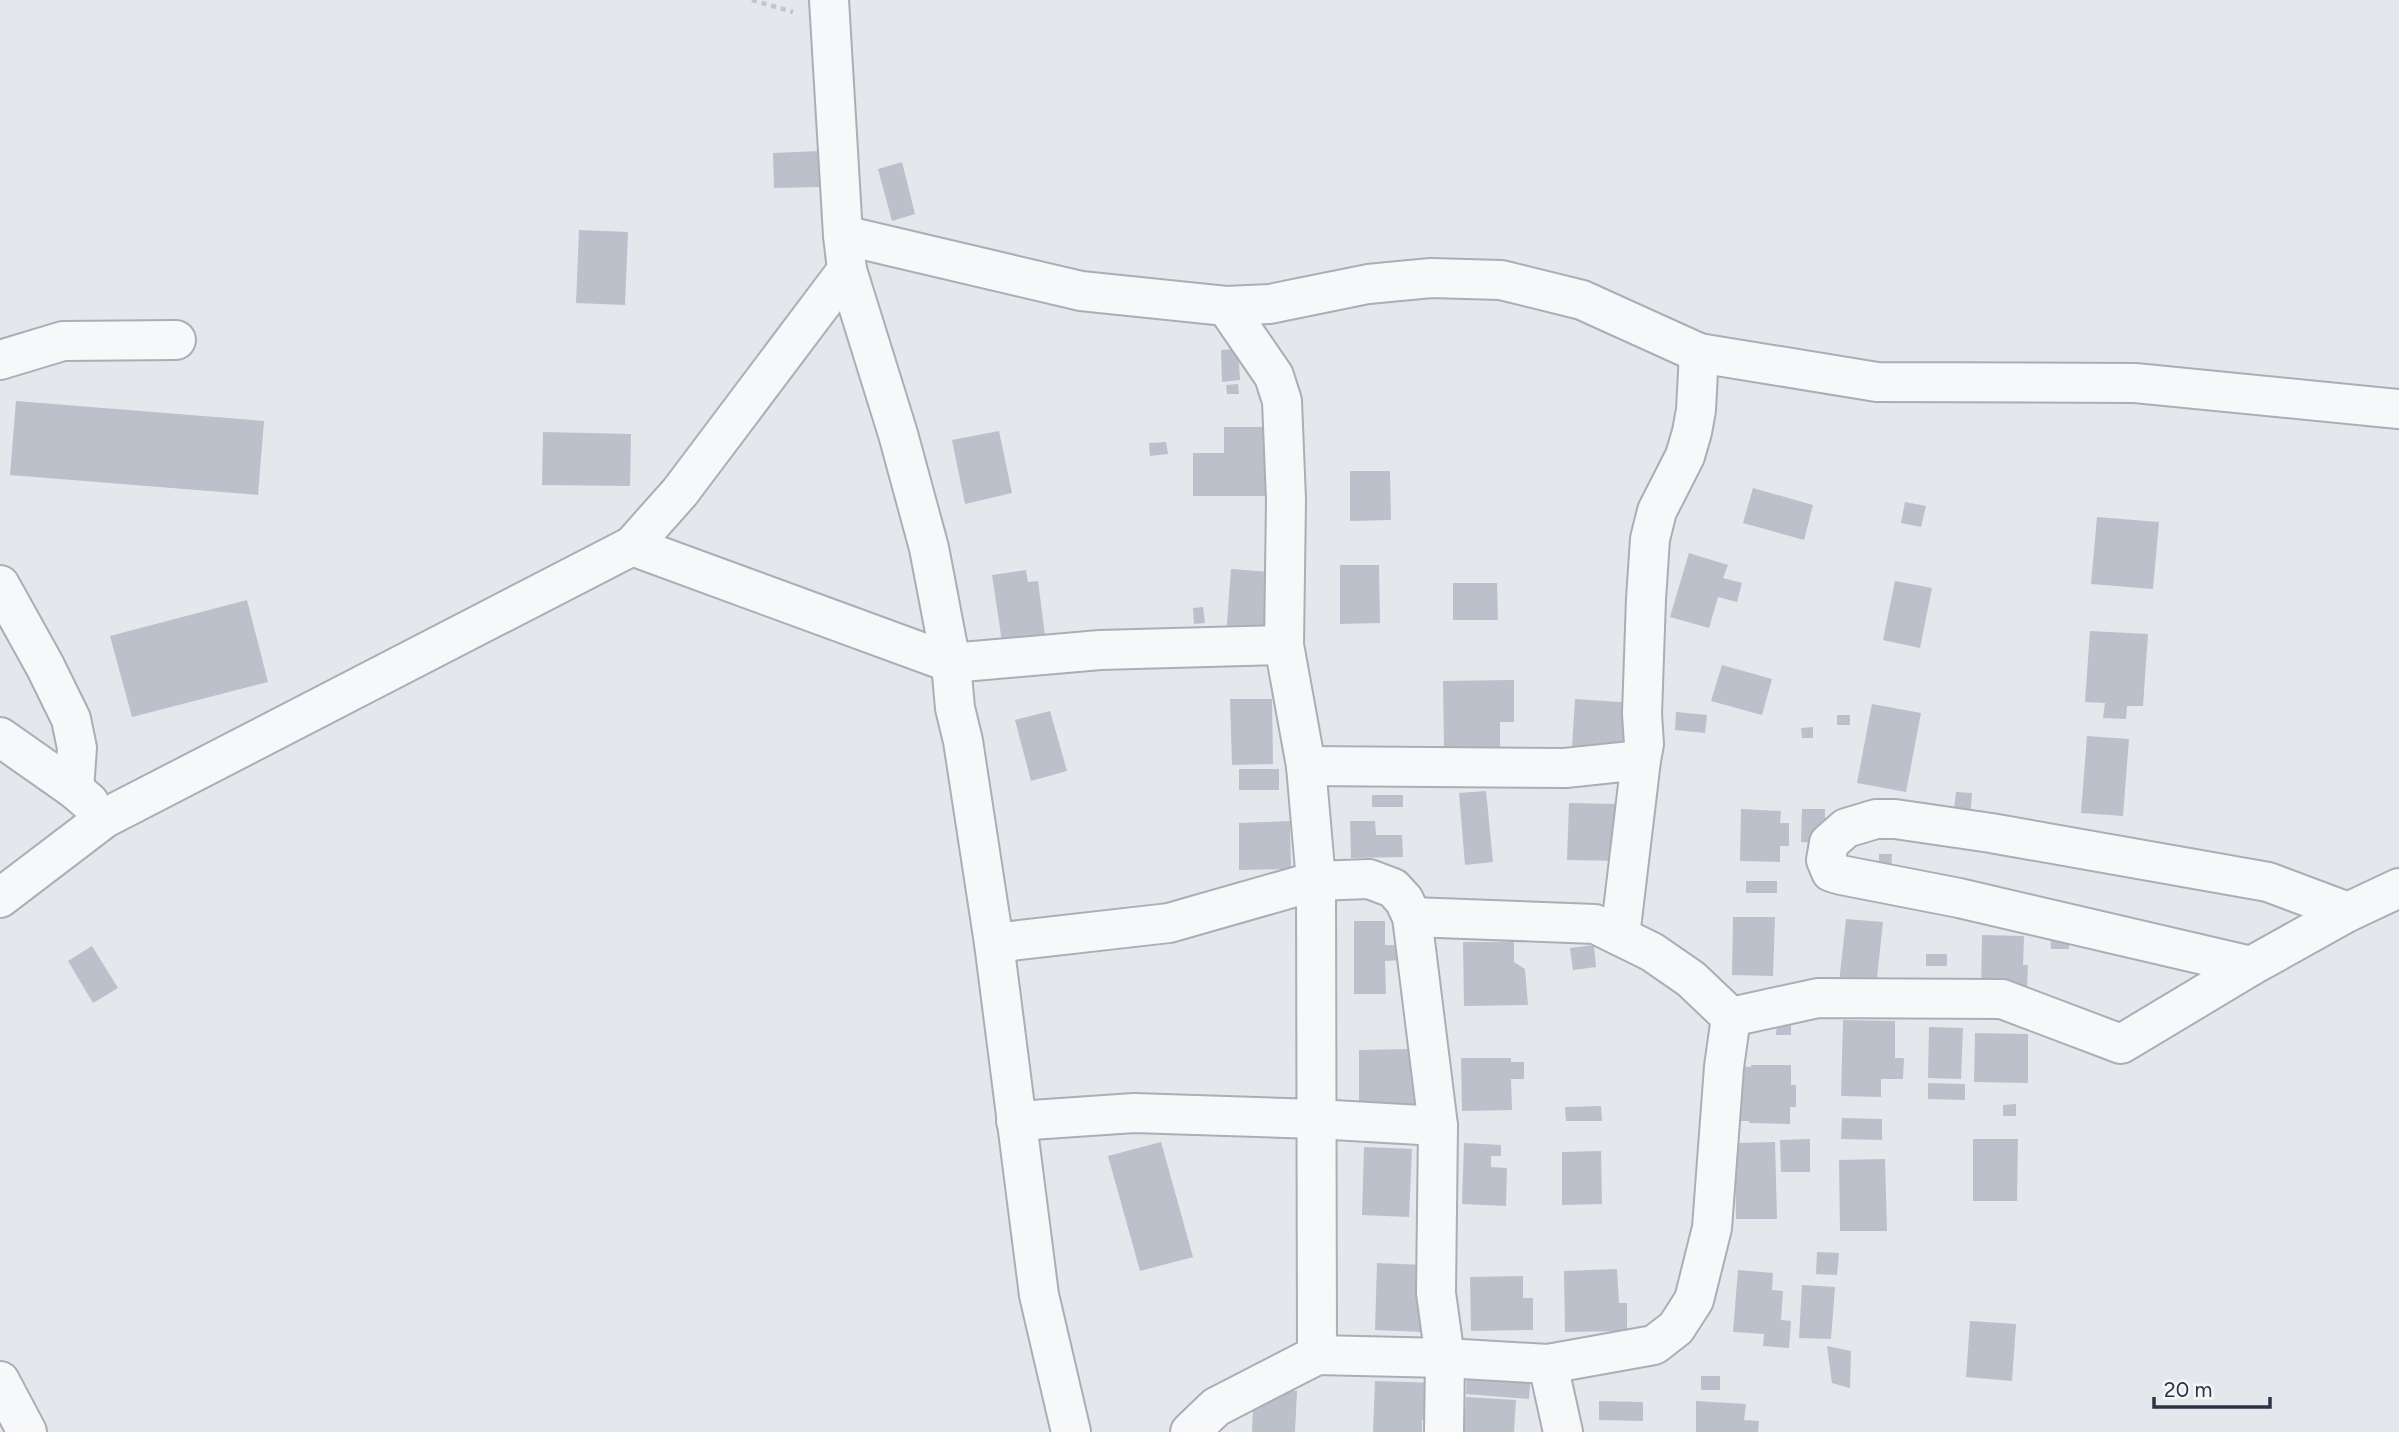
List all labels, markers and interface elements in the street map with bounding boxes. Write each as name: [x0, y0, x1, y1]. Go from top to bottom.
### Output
scale bar: [2154, 1366, 2270, 1410]
text: 20 m: [2164, 1377, 2212, 1402]

